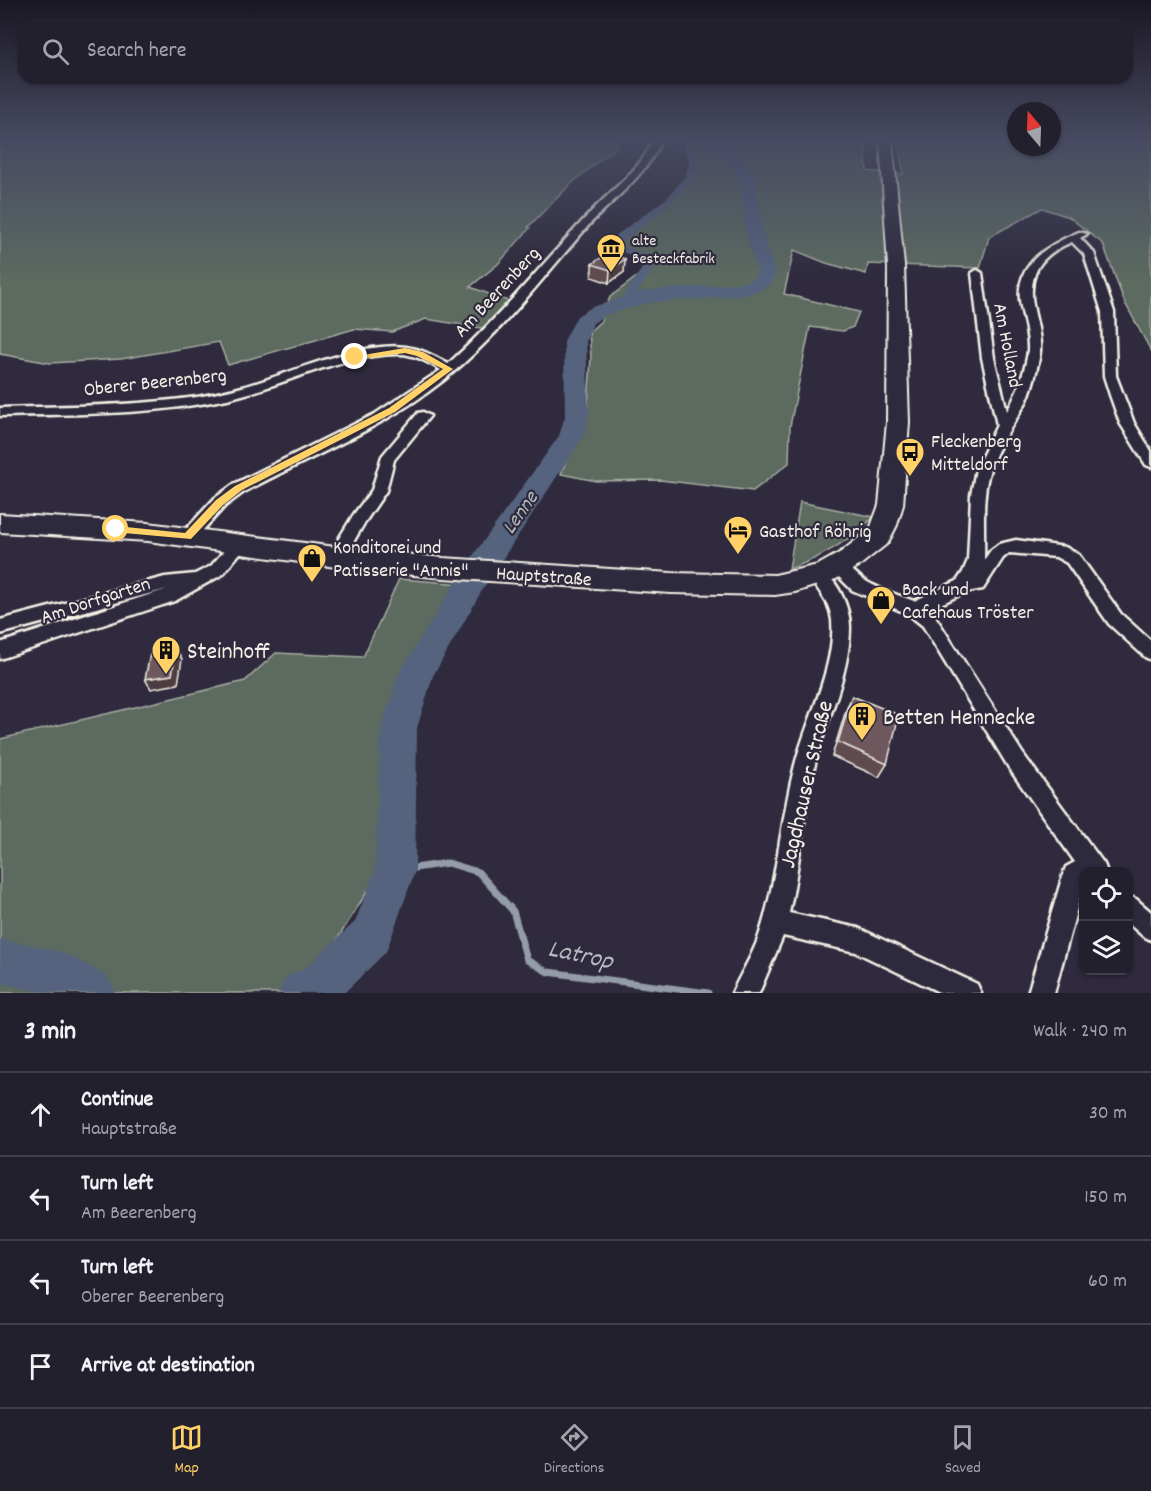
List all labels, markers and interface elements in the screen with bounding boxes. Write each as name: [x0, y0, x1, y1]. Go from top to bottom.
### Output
search box: [18, 18, 1133, 84]
icon: search: [39, 35, 72, 68]
text: Search here: [87, 36, 186, 67]
north arrow: [1007, 102, 1061, 156]
place label: alte Besteckfabrik: [632, 230, 715, 271]
museum icon: alte Besteckfabrik: [595, 232, 627, 274]
street label: Am Beerenberg: [449, 241, 548, 345]
street label: Am Holland: [984, 301, 1028, 390]
route end: [341, 343, 367, 369]
street label: Oberer Beerenberg: [83, 363, 228, 405]
place label: Fleckenberg Mitteldorf: [931, 429, 1021, 480]
bus stop icon: Fleckenberg Mitteldorf: [894, 436, 926, 478]
water label: Lenne: [496, 485, 548, 541]
hotel icon: Gasthof Röhrig: [722, 514, 754, 556]
route start: [102, 515, 128, 541]
place label: Gasthof Röhrig: [759, 519, 872, 547]
place label: Konditorei und Patisserie "Annis": [333, 535, 468, 586]
shop icon: Konditorei und Patisserie "Annis": [296, 542, 328, 584]
street label: Hauptstraße: [495, 561, 593, 595]
street label: Am Dorfgarten: [37, 571, 154, 633]
place label: Back und Cafehaus Tröster: [902, 577, 1034, 628]
shop icon: Back und Cafehaus Tröster: [865, 584, 897, 626]
building icon: Steinhoff: [150, 634, 182, 676]
place label: Steinhoff: [187, 636, 270, 670]
street label: Jagdhauser Straße: [772, 698, 844, 872]
building icon: Betten Hennecke: [846, 700, 878, 742]
place label: Betten Hennecke: [883, 702, 1035, 736]
map controls: [1079, 867, 1133, 975]
button: locate: [1079, 867, 1133, 921]
button: layers: [1079, 921, 1133, 975]
water label: Latrop: [544, 932, 617, 982]
text: 3 min: [24, 1014, 76, 1051]
text: Walk · 240 m: [1033, 1018, 1127, 1046]
text: Continue: [81, 1085, 153, 1116]
icon: ahead: [24, 1098, 57, 1131]
text: 30 m: [1089, 1100, 1127, 1128]
text: Hauptstraße: [81, 1116, 177, 1144]
text: Turn left: [81, 1169, 153, 1200]
icon: left: [24, 1182, 57, 1215]
text: 150 m: [1084, 1184, 1127, 1212]
text: Am Beerenberg: [81, 1200, 196, 1228]
text: Turn left: [81, 1253, 153, 1284]
icon: left: [24, 1266, 57, 1299]
text: 60 m: [1088, 1268, 1127, 1296]
text: Oberer Beerenberg: [81, 1284, 224, 1312]
icon: arrive: [24, 1350, 57, 1383]
text: Arrive at destination: [81, 1351, 255, 1382]
tab: Map: [170, 1421, 203, 1480]
tab: Directions: [544, 1421, 604, 1480]
tab: Saved: [945, 1421, 981, 1480]

